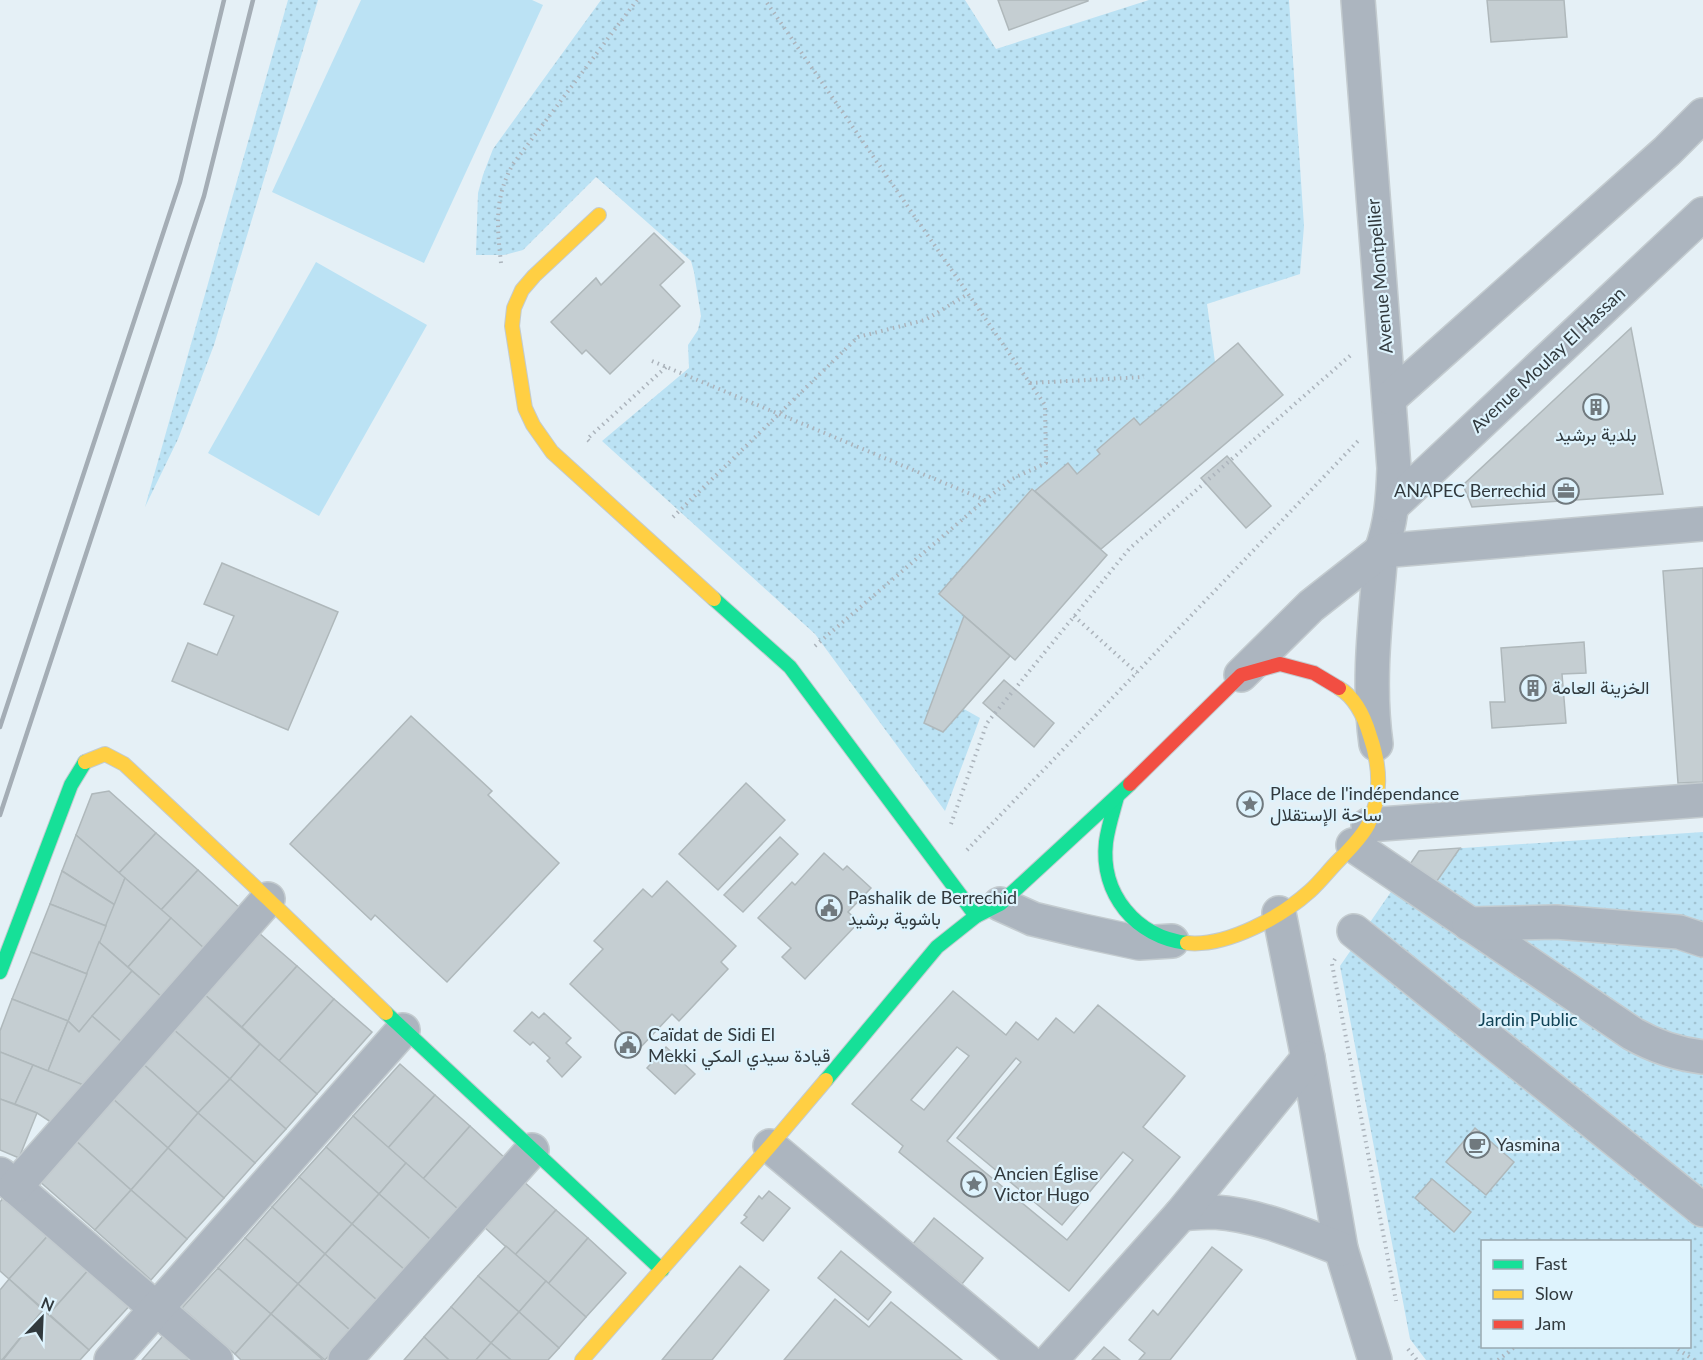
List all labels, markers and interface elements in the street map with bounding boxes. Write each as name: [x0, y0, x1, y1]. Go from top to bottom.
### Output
street label: Avenue Montpellier: [1361, 197, 1397, 355]
street label: Avenue Moulay El Hassan: [1465, 282, 1629, 437]
building icon: بلدية برشيد: [1581, 392, 1611, 422]
place label: بلدية برشيد: [1555, 423, 1637, 446]
office icon: ANAPEC Berrechid: [1551, 476, 1581, 506]
place label: ANAPEC Berrechid: [1394, 479, 1546, 501]
building icon: الخزينة العامة: [1518, 673, 1548, 703]
place label: الخزينة العامة: [1552, 676, 1650, 699]
place label: Place de l'indépendance ساحة الإستقلال: [1270, 782, 1459, 827]
place icon: Place de l'indépendance ساحة الإستقلال: [1235, 789, 1265, 819]
place label: Pashalik de Berrechid باشوية برشيد: [848, 886, 1017, 930]
public building icon: Pashalik de Berrechid باشوية برشيد: [814, 893, 844, 923]
park label: Jardin Public: [1478, 1008, 1578, 1030]
place label: Caïdat de Sidi El Mekki قيادة سيدي المكي: [648, 1023, 830, 1071]
public building icon: Caïdat de Sidi El Mekki قيادة سيدي المكي: [613, 1030, 643, 1060]
cafe icon: Yasmina: [1462, 1130, 1492, 1160]
place label: Yasmina: [1496, 1133, 1560, 1155]
place label: Ancien Église Victor Hugo: [994, 1162, 1099, 1205]
place icon: Ancien Église Victor Hugo: [959, 1169, 989, 1199]
legend: [1481, 1240, 1691, 1348]
text: Fast: [1535, 1252, 1568, 1274]
text: Slow: [1535, 1282, 1573, 1304]
north arrow: [12, 1288, 72, 1348]
text: N: [39, 1293, 57, 1315]
text: Jam: [1535, 1312, 1566, 1334]

